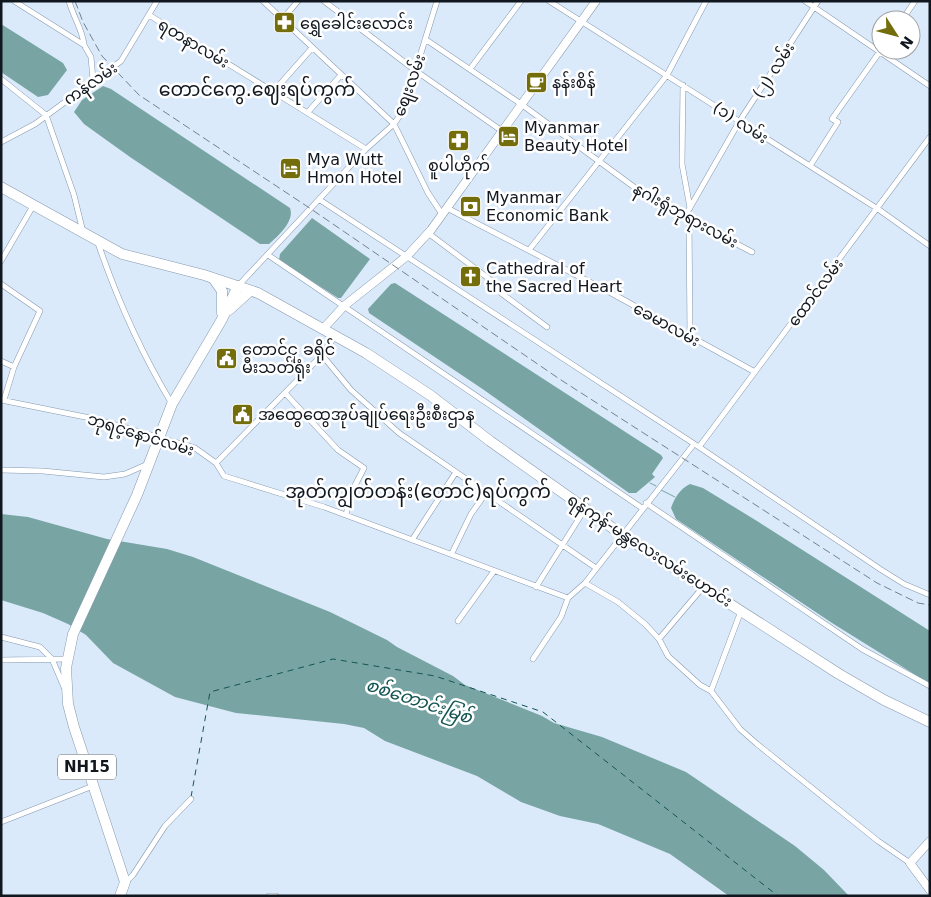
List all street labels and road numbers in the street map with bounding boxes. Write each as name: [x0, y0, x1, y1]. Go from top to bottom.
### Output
street label: ရတနာလမ်း: [153, 13, 234, 76]
street label: (၂) လမ်း: [747, 38, 802, 104]
street label: စျေးလမ်း: [388, 51, 433, 120]
street label: ကန်လမ်း: [59, 56, 123, 112]
street label: (၁) လမ်း: [710, 96, 773, 147]
street label: နဂါးရုံဘုရားလမ်း: [628, 177, 742, 256]
street label: ထောင်လမ်း: [782, 253, 847, 330]
street label: ခေမာလမ်း: [630, 297, 704, 350]
street label: ဘုရင့်နောင်လမ်း: [84, 407, 197, 464]
street label: ရန်ကုန်-မန္တလေးလမ်းဟောင်း: [561, 488, 737, 615]
road number: NH15: [58, 754, 116, 780]

